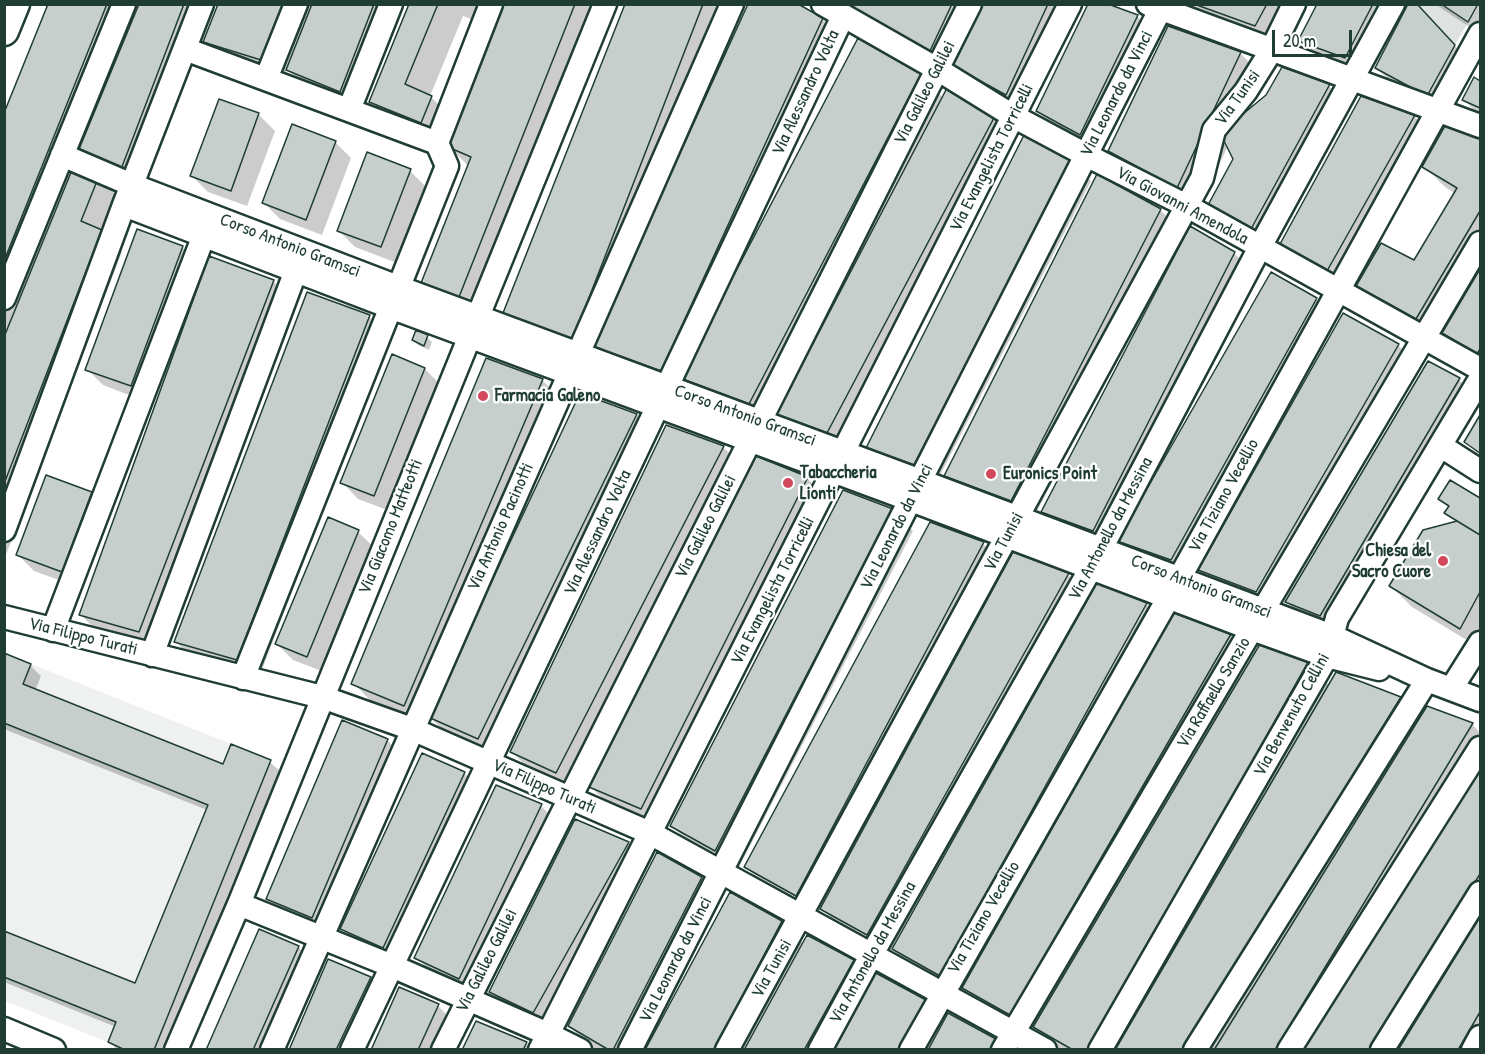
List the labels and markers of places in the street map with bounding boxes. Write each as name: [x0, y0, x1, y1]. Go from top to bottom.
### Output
place label: Farmacia Galeno: [495, 385, 600, 407]
marker: Farmacia Galeno: [476, 389, 490, 403]
place label: Tabaccheria Lionti: [800, 462, 877, 504]
place label: Euronics Point: [1003, 463, 1097, 485]
marker: Euronics Point: [984, 467, 998, 481]
marker: Tabaccheria Lionti: [781, 476, 795, 490]
place label: Chiesa del Sacro Cuore: [1352, 540, 1431, 582]
marker: Chiesa del Sacro Cuore: [1436, 554, 1450, 568]

